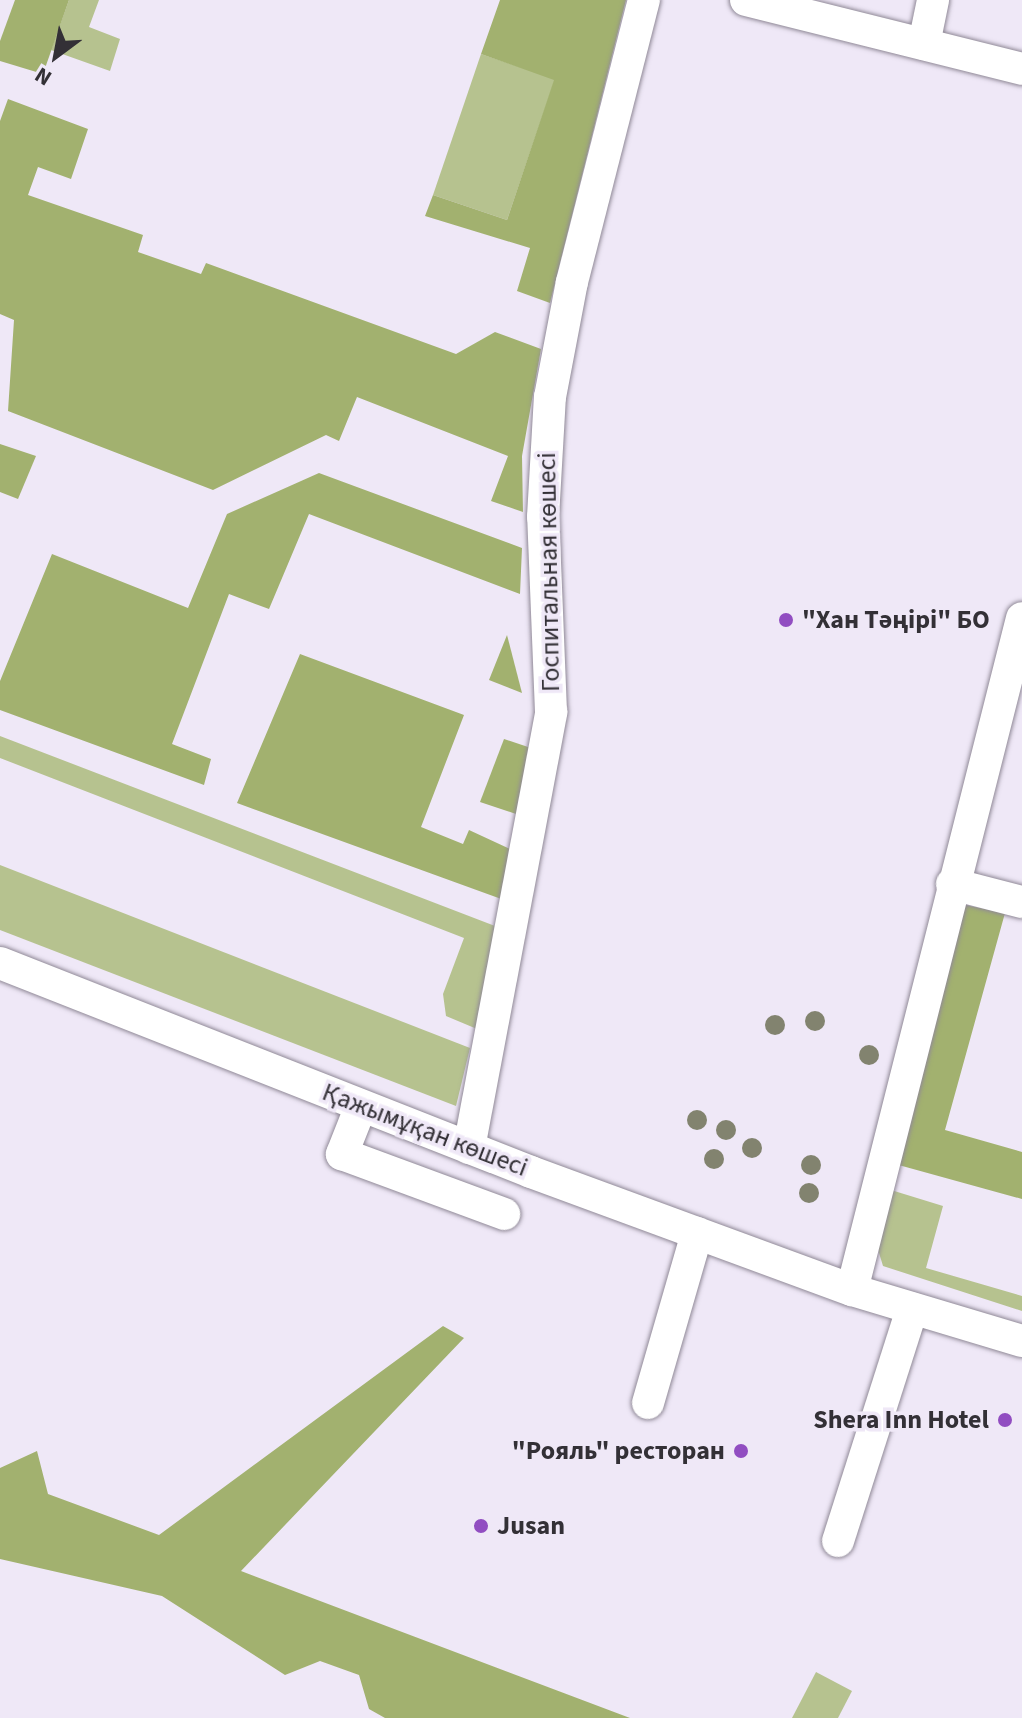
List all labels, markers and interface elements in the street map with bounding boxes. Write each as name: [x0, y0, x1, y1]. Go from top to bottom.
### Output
north arrow: [16, 16, 96, 96]
text: N: [29, 59, 58, 94]
street label: Госпитальная көшесі: [531, 452, 567, 692]
place label: "Хан Тәңірі" БО: [802, 604, 990, 636]
marker: "Хан Тәңірі" БО: [777, 611, 795, 629]
street label: Қажымұқан көшесі: [318, 1076, 532, 1184]
place label: Shera Inn Hotel: [813, 1404, 989, 1436]
marker: Shera Inn Hotel: [996, 1411, 1014, 1429]
place label: "Рояль" ресторан: [512, 1435, 725, 1467]
marker: "Рояль" ресторан: [732, 1442, 750, 1460]
place label: Jusan: [497, 1510, 565, 1542]
marker: Jusan: [472, 1517, 490, 1535]

